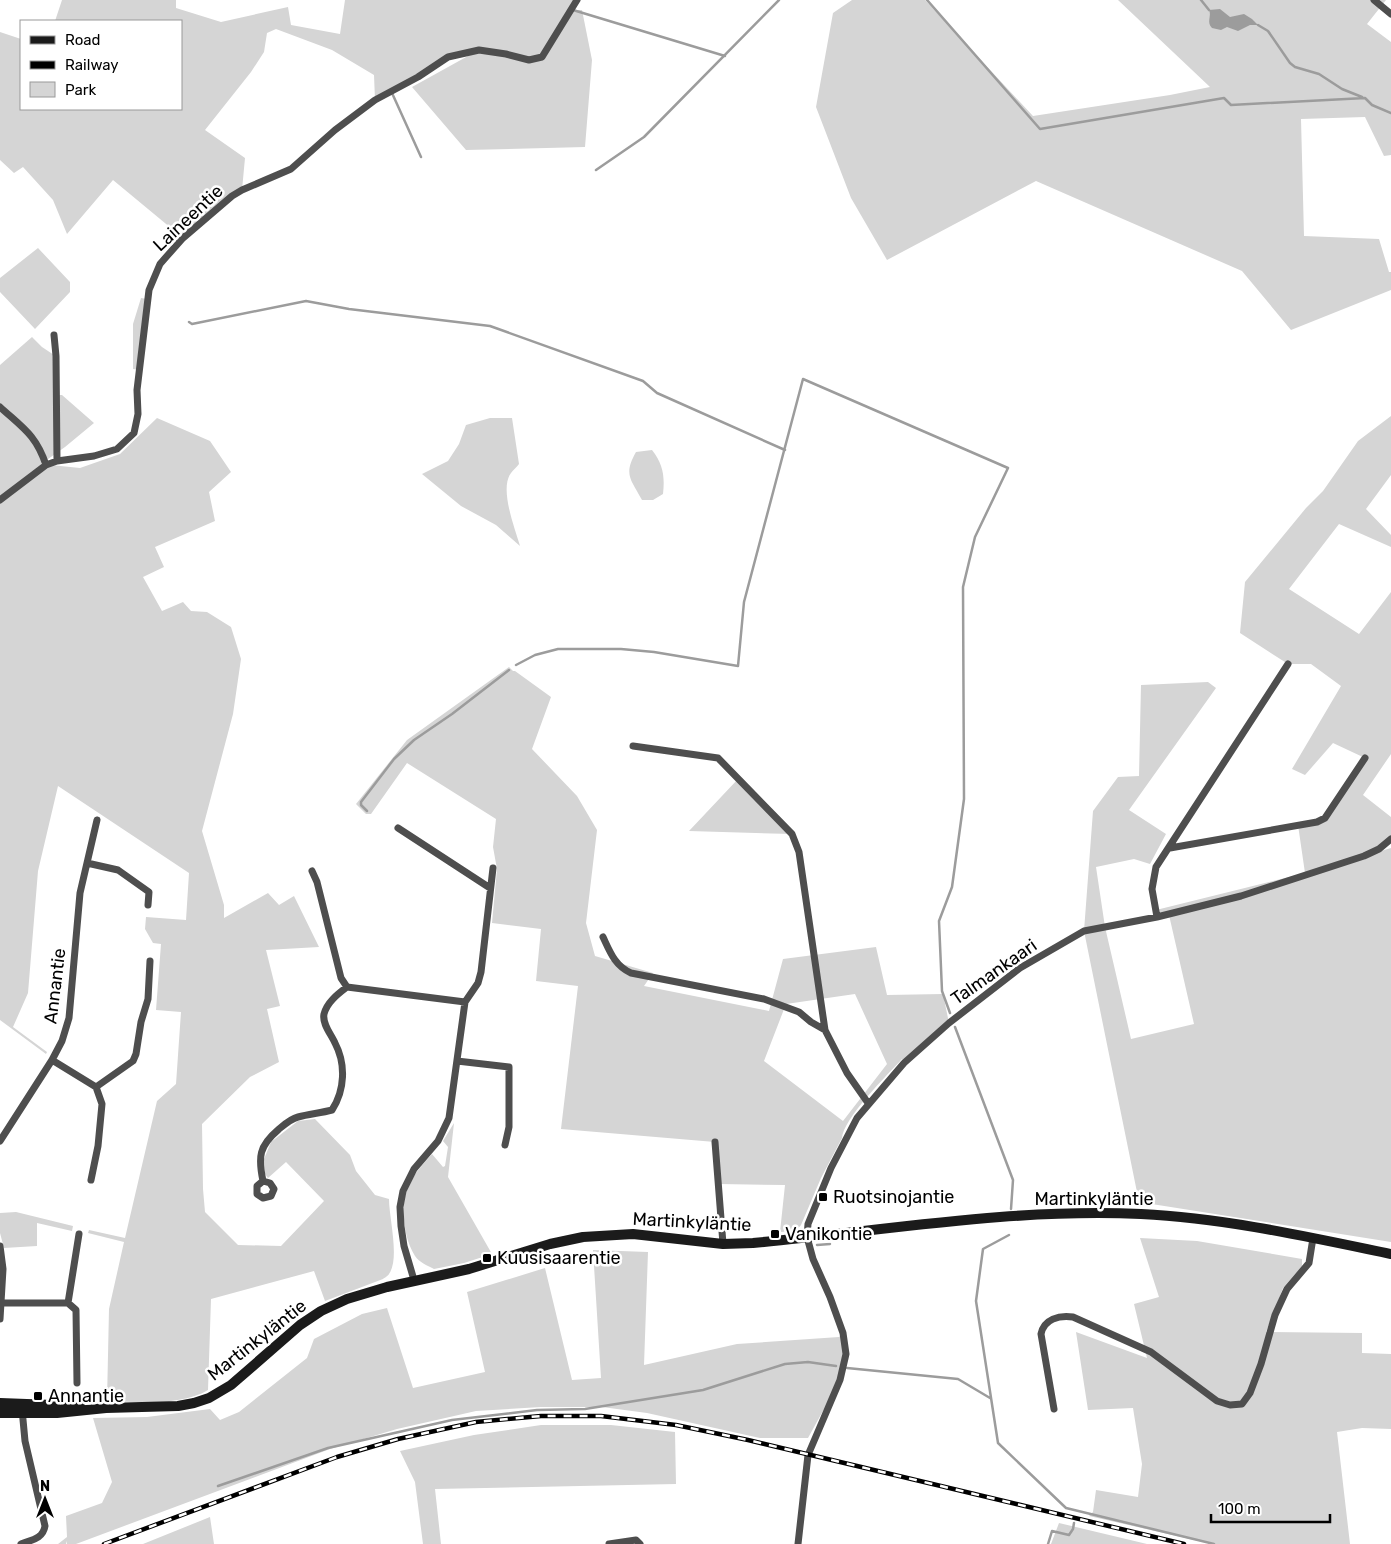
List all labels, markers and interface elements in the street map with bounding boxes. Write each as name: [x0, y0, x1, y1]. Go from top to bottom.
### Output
legend: [20, 20, 182, 110]
text: Road: [65, 31, 101, 49]
text: Railway: [65, 56, 119, 74]
text: Park: [65, 81, 96, 99]
street label: Laineentie: [148, 180, 228, 256]
street label: Talmankaari: [947, 934, 1041, 1010]
street label: Annantie: [39, 947, 71, 1025]
place label: Ruotsinojantie: [833, 1186, 954, 1208]
street label: Martinkyläntie: [1034, 1188, 1154, 1210]
marker: Ruotsinojantie: [817, 1191, 829, 1203]
street label: Martinkyläntie: [632, 1208, 752, 1236]
place label: Vanikontie: [785, 1223, 872, 1245]
marker: Vanikontie: [769, 1228, 781, 1240]
place label: Kuusisaarentie: [497, 1247, 621, 1269]
marker: Kuusisaarentie: [481, 1252, 493, 1264]
street label: Martinkyläntie: [203, 1295, 311, 1385]
place label: Annantie: [48, 1385, 124, 1407]
marker: Annantie: [32, 1390, 44, 1402]
north arrow: [20, 1474, 70, 1524]
text: N: [40, 1478, 50, 1495]
scale bar: [1211, 1492, 1330, 1524]
text: 100 m: [1218, 1500, 1260, 1518]

